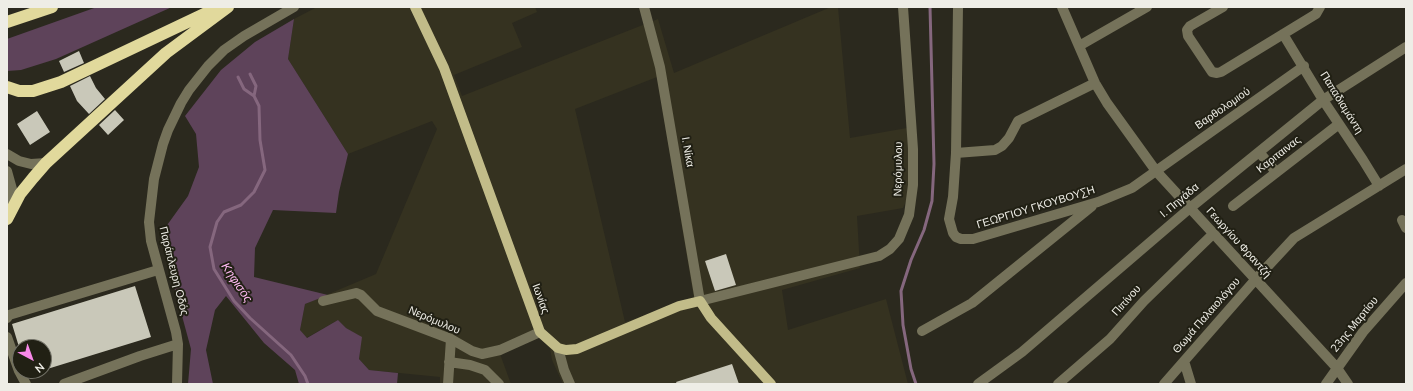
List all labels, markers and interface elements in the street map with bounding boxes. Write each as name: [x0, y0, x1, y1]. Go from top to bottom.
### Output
street label: Παπαδιαμάντη: [1317, 70, 1365, 136]
street label: Βαρθολομιού: [1193, 85, 1253, 133]
street label: Καριταινας: [1254, 134, 1304, 176]
street label: Ι. Νίκα: [678, 136, 696, 168]
street label: Νερόμυλου: [892, 141, 906, 197]
street label: Ι. Πηγάδα: [1158, 181, 1202, 221]
street label: ΓΕΩΡΓΙΟΥ ΓΚΟΥΒΟΥΣΗ: [975, 184, 1097, 232]
street label: Γεωργίου Φραντζή: [1203, 205, 1273, 281]
street label: Παράπλευρη Οδός: [156, 225, 190, 317]
water label: Κηφισός: [217, 260, 255, 306]
street label: Θωμά Παλαιολόγου: [1171, 275, 1243, 357]
street label: Ιωνίας: [528, 282, 552, 316]
street label: Πιπίνου: [1110, 283, 1144, 319]
street label: 23ης Μαρτίου: [1328, 294, 1382, 356]
street label: Νερόμυλου: [406, 304, 462, 338]
north arrow: [12, 339, 52, 379]
text: N: [32, 359, 48, 376]

